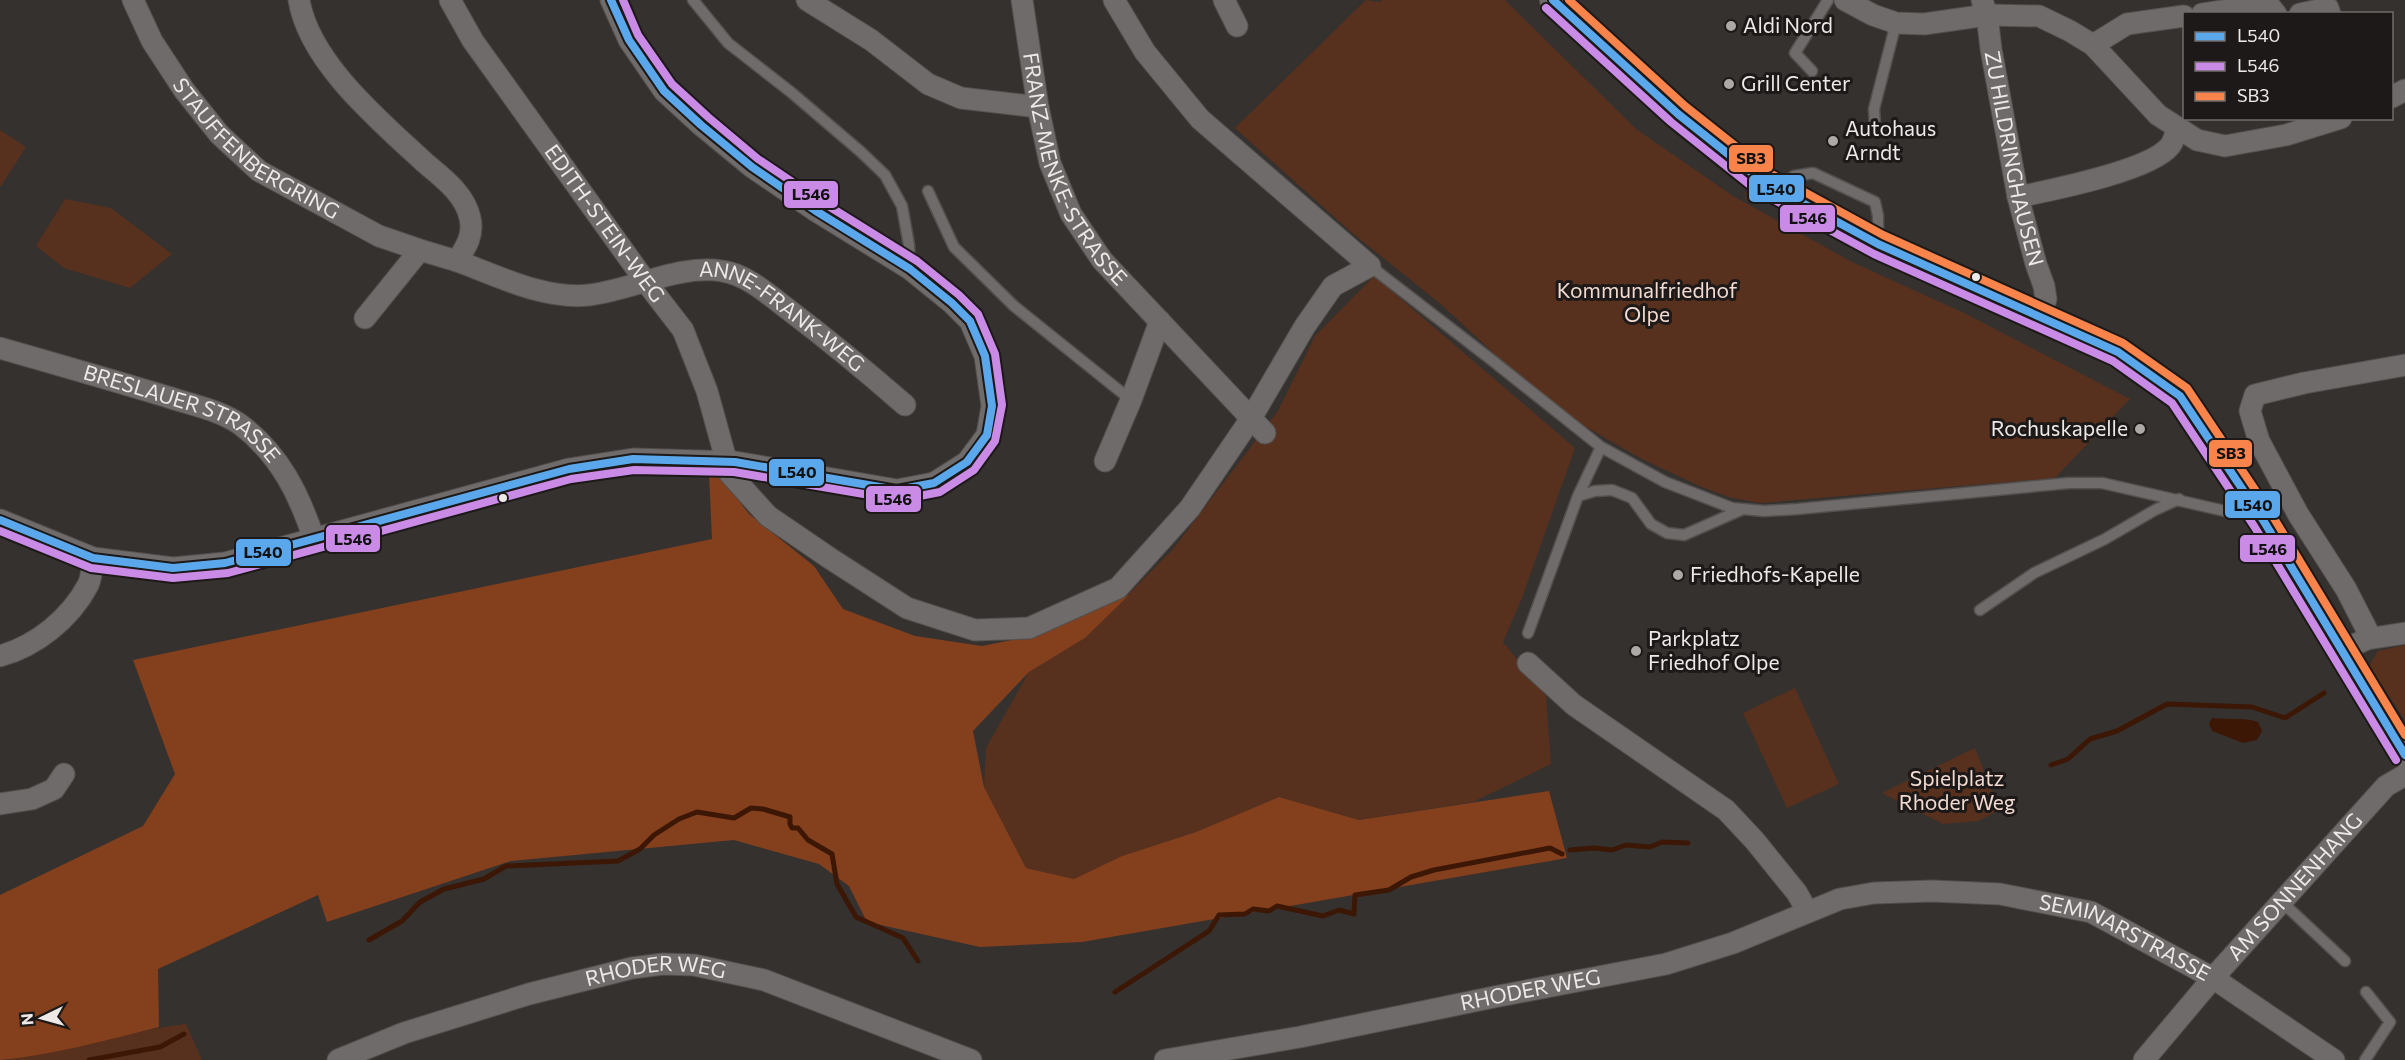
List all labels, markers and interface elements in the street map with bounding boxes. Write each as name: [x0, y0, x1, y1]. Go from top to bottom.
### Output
place label: Aldi Nord: [1743, 12, 1833, 37]
legend: [2183, 12, 2393, 120]
marker: Aldi Nord: [1724, 19, 1738, 33]
text: L540: [2237, 24, 2280, 46]
street label: ZU HILDRINGHAUSEN: [1981, 49, 2050, 269]
street label: FRANZ-MENKE-STRASSE: [1019, 51, 1133, 290]
text: L546: [2237, 54, 2279, 76]
place label: Grill Center: [1741, 70, 1850, 95]
street label: STAUFFENBERGRING: [168, 73, 344, 223]
marker: Grill Center: [1722, 77, 1736, 91]
text: SB3: [2237, 84, 2269, 106]
place label: Autohaus Arndt: [1845, 115, 1936, 164]
marker: Autohaus Arndt: [1826, 134, 1840, 148]
street label: EDITH-STEIN-WEG: [540, 139, 671, 307]
line badge: SB3: [1728, 144, 1774, 173]
text: SB3: [1736, 148, 1766, 167]
line badge: L540: [1748, 174, 1805, 203]
text: L540: [1756, 179, 1796, 198]
line badge: L546: [783, 180, 839, 209]
text: L546: [792, 184, 830, 203]
line badge: L546: [1779, 204, 1836, 233]
text: L546: [1789, 208, 1827, 227]
street label: ANNE-FRANK-WEG: [699, 256, 870, 376]
unlabelled marker: [1970, 271, 1982, 283]
park label: Kommunalfriedhof Olpe: [1557, 277, 1738, 326]
street label: BRESLAUER STRASSE: [81, 359, 287, 467]
place label: Rochuskapelle: [1991, 415, 2128, 440]
marker: Rochuskapelle: [2133, 422, 2147, 436]
line badge: SB3: [2208, 439, 2253, 468]
text: SB3: [2216, 443, 2246, 462]
line badge: L540: [768, 458, 825, 487]
text: L540: [777, 462, 817, 481]
line badge: L546: [865, 485, 922, 513]
text: L546: [874, 489, 912, 508]
line badge: L540: [2224, 490, 2281, 519]
unlabelled marker: [497, 492, 509, 504]
text: L540: [2233, 495, 2273, 514]
line badge: L546: [325, 524, 381, 553]
text: L546: [334, 529, 372, 548]
line badge: L546: [2239, 534, 2296, 563]
line badge: L540: [235, 538, 292, 567]
text: L546: [2249, 539, 2287, 558]
text: L540: [243, 542, 283, 561]
place label: Friedhofs-Kapelle: [1690, 561, 1860, 586]
marker: Friedhofs-Kapelle: [1671, 568, 1685, 582]
place label: Parkplatz Friedhof Olpe: [1648, 625, 1779, 674]
marker: Parkplatz Friedhof Olpe: [1629, 644, 1643, 658]
park label: Spielplatz Rhoder Weg: [1899, 765, 2015, 814]
street label: AM SONNENHANG: [2221, 807, 2367, 965]
street label: SEMINARSTRASSE: [2037, 888, 2215, 985]
street label: RHODER WEG: [582, 950, 729, 990]
street label: RHODER WEG: [1458, 963, 1602, 1015]
north arrow: [12, 988, 72, 1048]
text: N: [17, 1013, 37, 1026]

